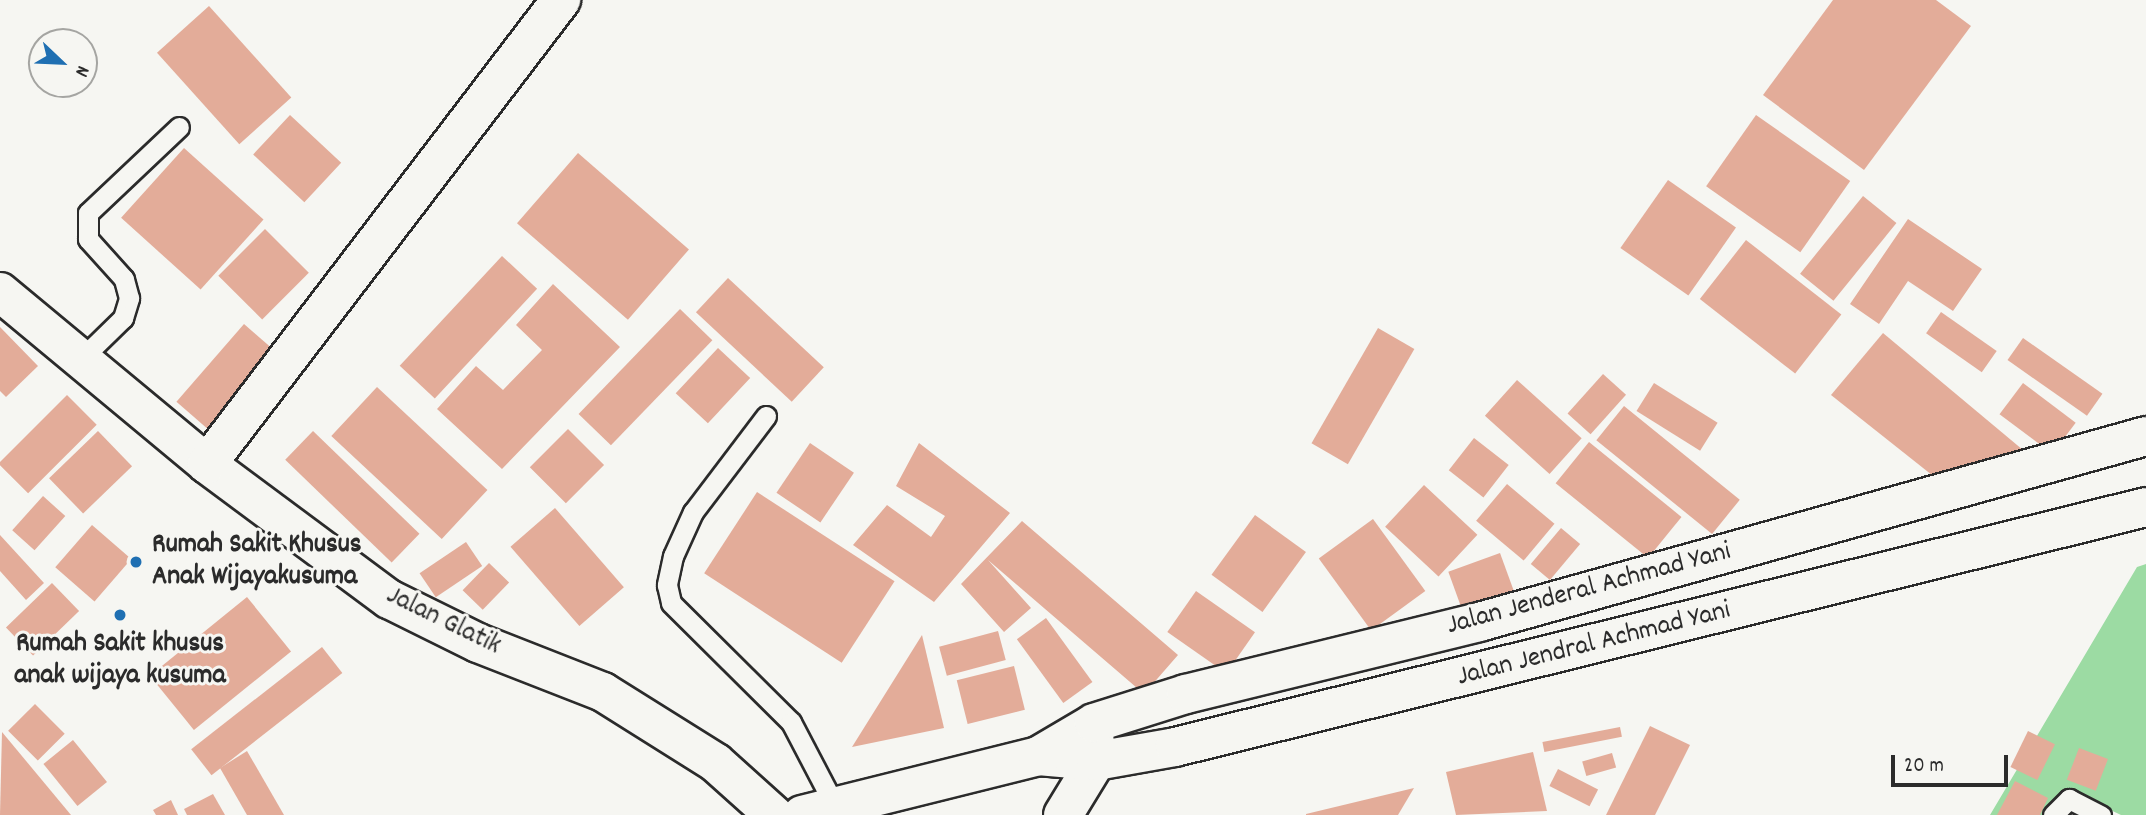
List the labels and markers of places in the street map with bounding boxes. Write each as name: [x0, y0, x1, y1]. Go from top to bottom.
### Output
place label: Rumah Sakit Khusus Anak Wijayakusuma: [152, 529, 362, 595]
marker: Rumah Sakit Khusus Anak Wijayakusuma: [126, 552, 146, 572]
marker: Rumah Sakit khusus anak wijaya kusuma: [110, 605, 130, 625]
place label: Rumah Sakit khusus anak wijaya kusuma: [14, 628, 226, 694]

